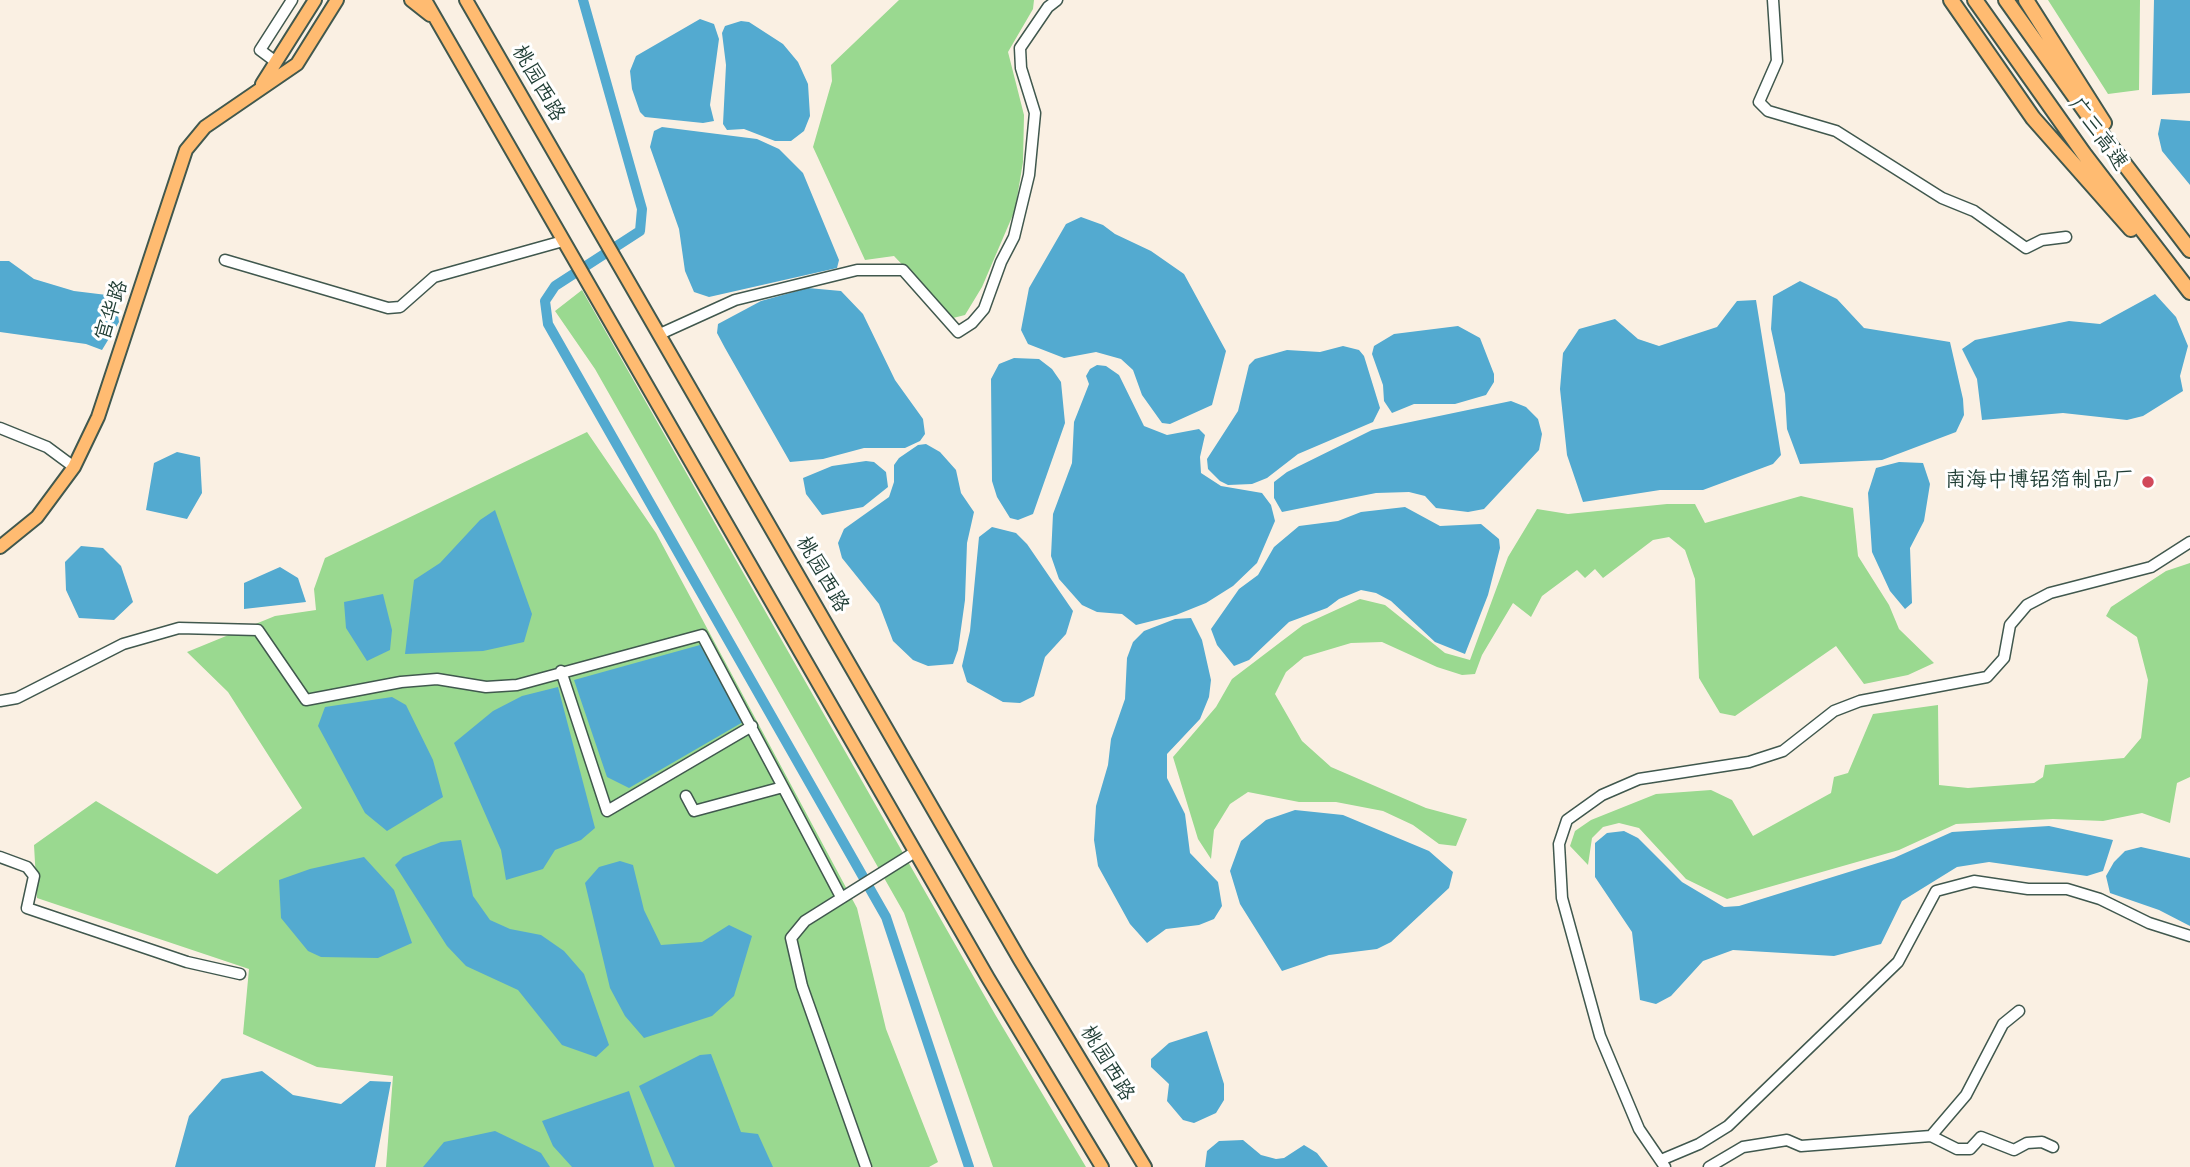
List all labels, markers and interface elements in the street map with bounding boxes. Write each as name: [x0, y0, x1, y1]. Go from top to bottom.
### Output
street label: 桃园西路: [505, 41, 569, 127]
street label: 广三高速: [2062, 94, 2132, 176]
street label: 官华路: [91, 277, 135, 345]
place label: 南海中博铝箔制品厂: [1945, 469, 2134, 495]
marker: 南海中博铝箔制品厂: [2140, 474, 2156, 490]
street label: 桃园西路: [789, 532, 853, 618]
street label: 桃园西路: [1074, 1022, 1138, 1106]

